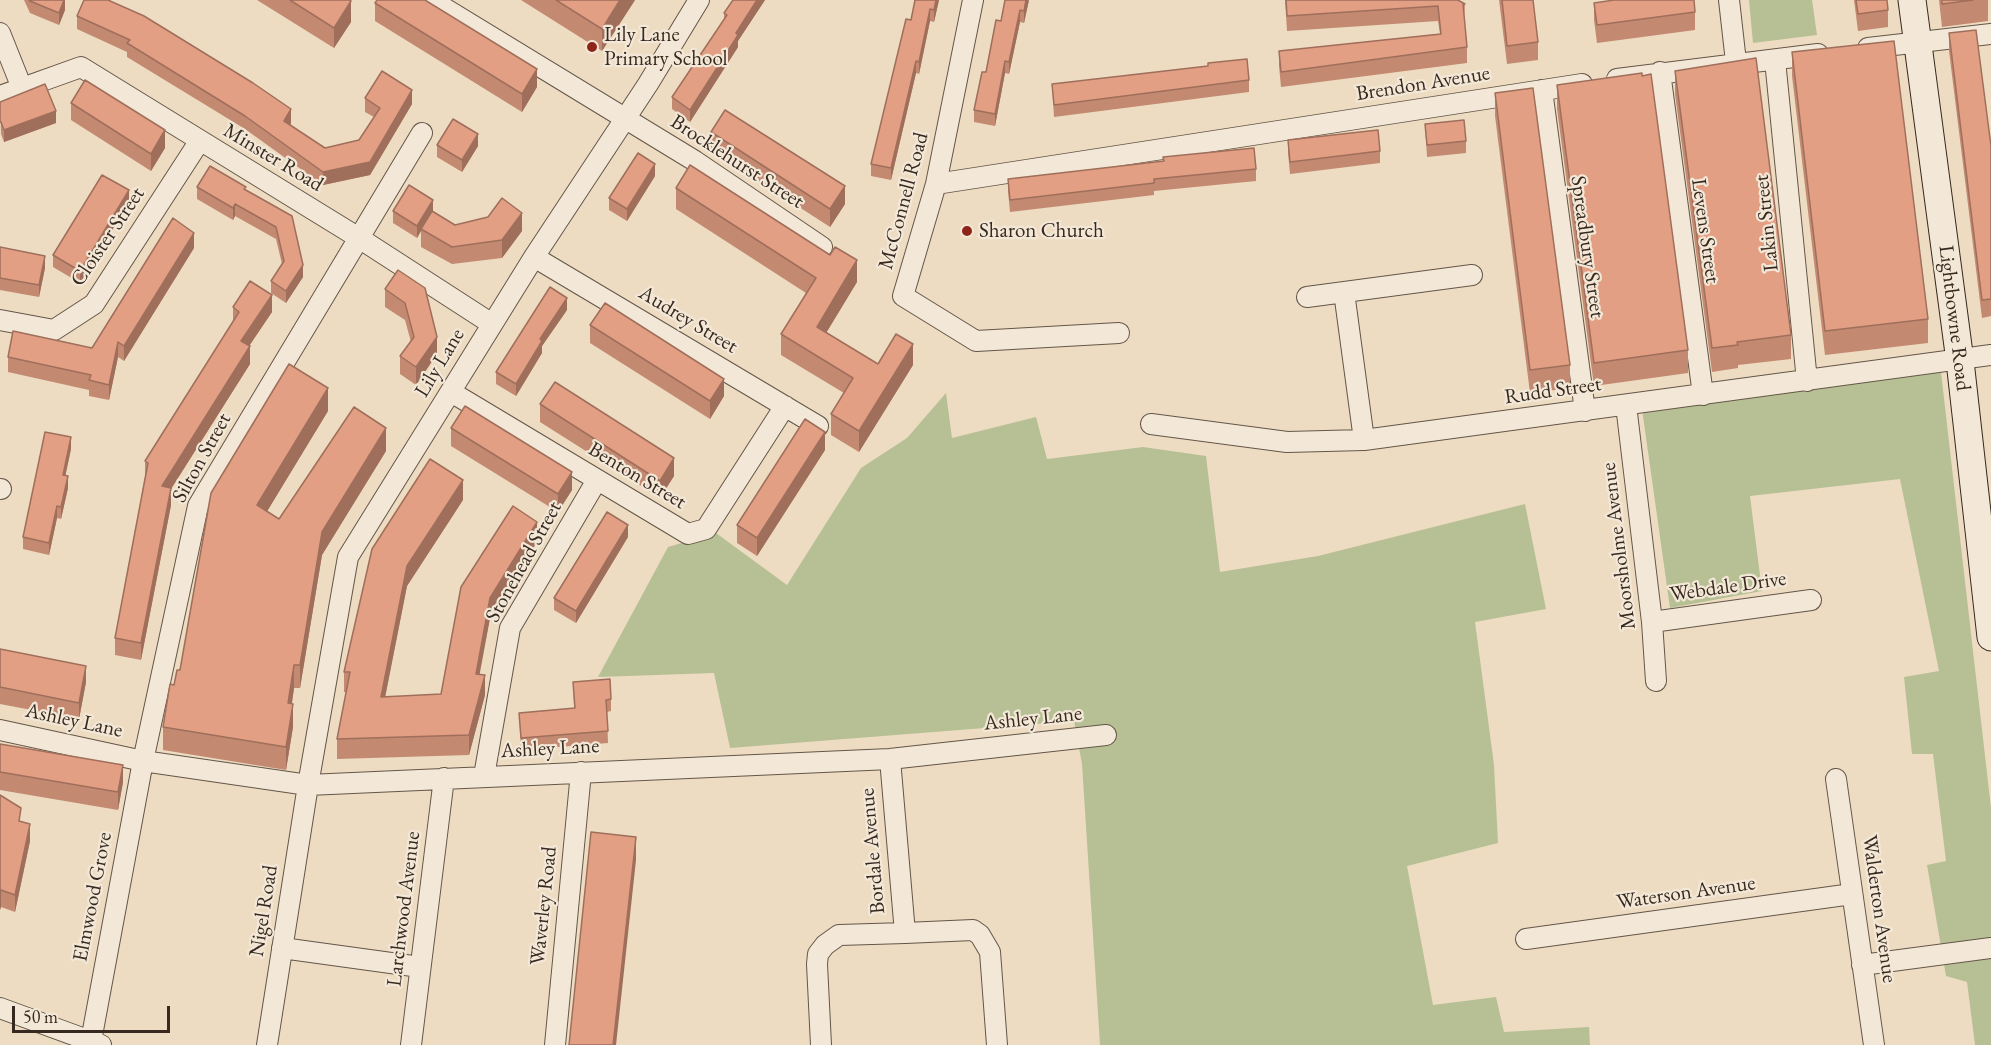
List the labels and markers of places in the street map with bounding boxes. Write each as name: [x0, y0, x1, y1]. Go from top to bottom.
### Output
place label: Lily Lane Primary School: [604, 22, 728, 72]
marker: Lily Lane Primary School: [585, 40, 599, 54]
place label: Sharon Church: [979, 218, 1104, 244]
marker: Sharon Church: [960, 224, 974, 238]

